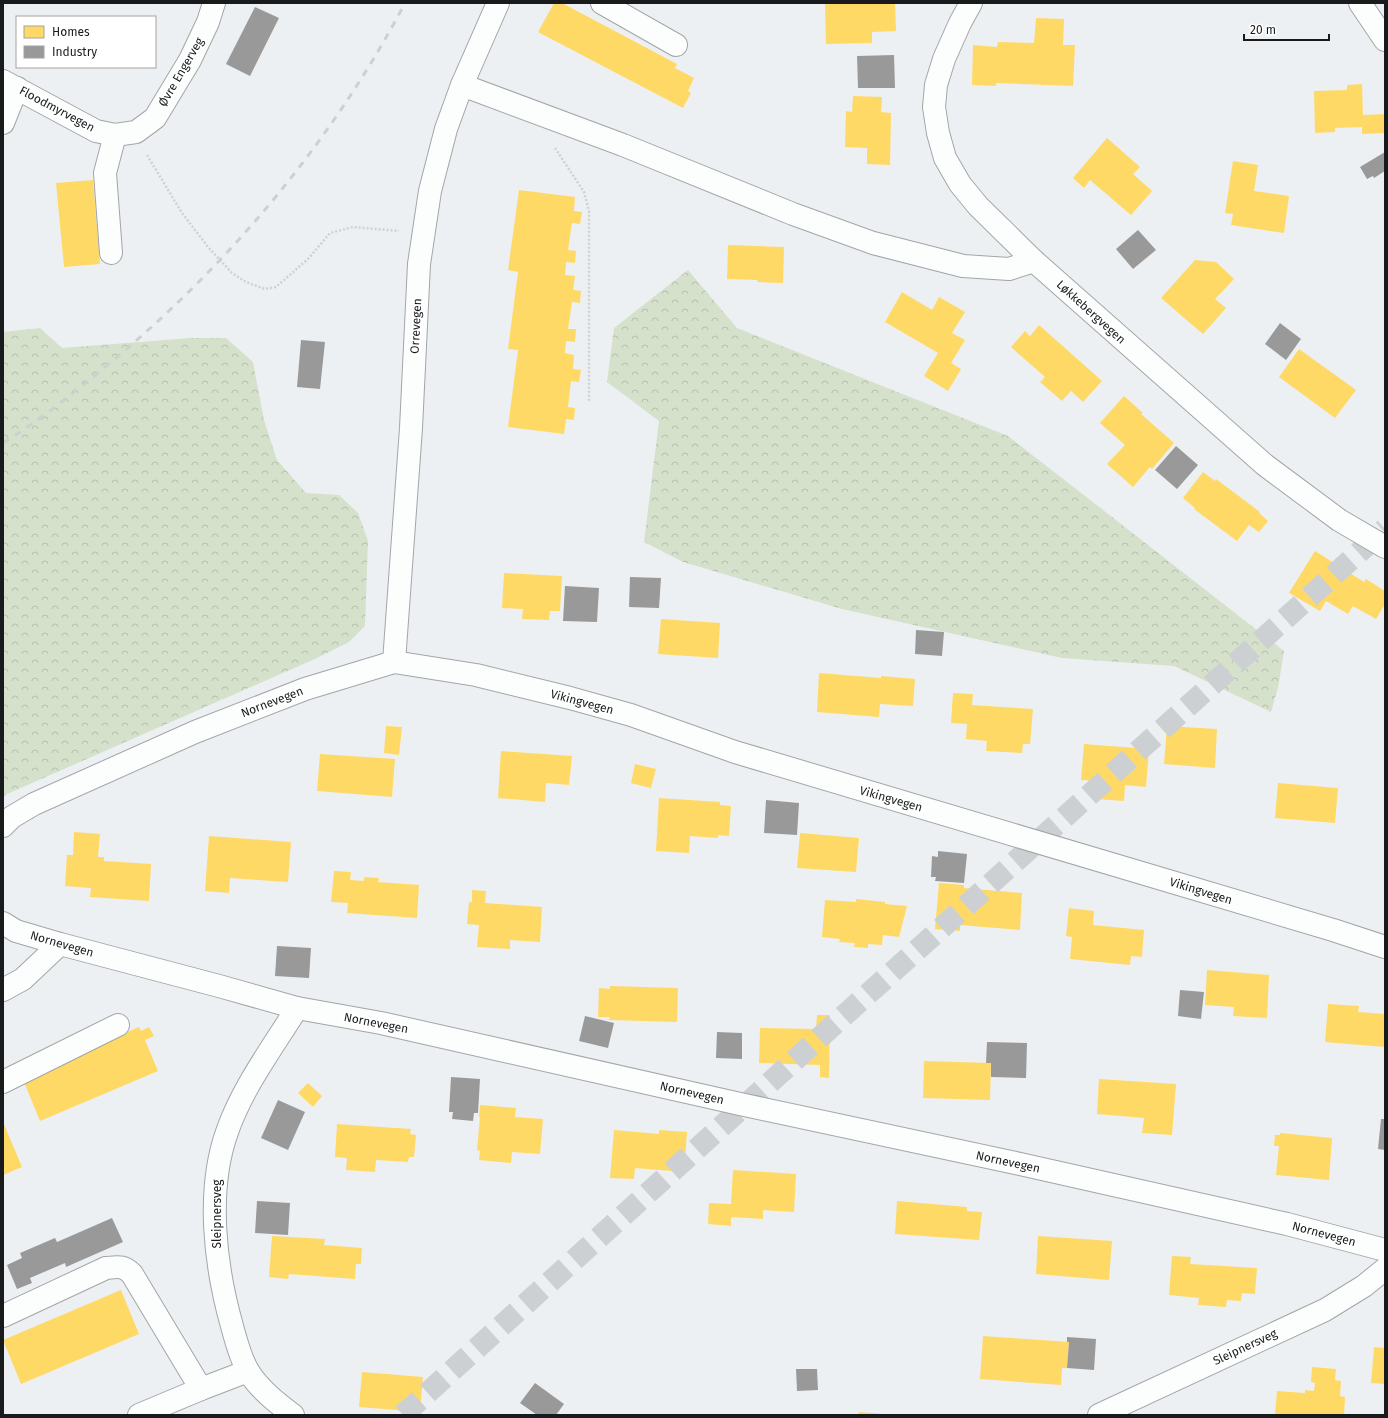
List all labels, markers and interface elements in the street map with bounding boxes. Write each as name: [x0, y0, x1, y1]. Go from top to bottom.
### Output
legend: [16, 16, 156, 68]
scale bar: [1244, 16, 1329, 42]
text: 20 m: [1250, 23, 1276, 37]
text: Homes: [52, 25, 90, 39]
street label: Øvre Engerveg: [156, 34, 207, 109]
text: Industry: [52, 45, 97, 59]
street label: Floodmyrvegen: [17, 83, 97, 135]
street label: Løkkebergvegen: [1054, 277, 1128, 347]
street label: Orrevegen: [408, 298, 424, 354]
street label: Nornevegen: [239, 684, 305, 720]
street label: Vikingvegen: [549, 687, 615, 717]
street label: Vikingvegen: [858, 783, 924, 815]
street label: Vikingvegen: [1168, 875, 1234, 907]
street label: Nornevegen: [29, 928, 95, 960]
street label: Nornevegen: [343, 1010, 409, 1036]
street label: Nornevegen: [659, 1079, 725, 1107]
street label: Nornevegen: [975, 1148, 1041, 1176]
street label: Sleipnersveg: [210, 1179, 224, 1249]
street label: Nornevegen: [1291, 1219, 1357, 1249]
street label: Sleipnersveg: [1211, 1326, 1280, 1368]

